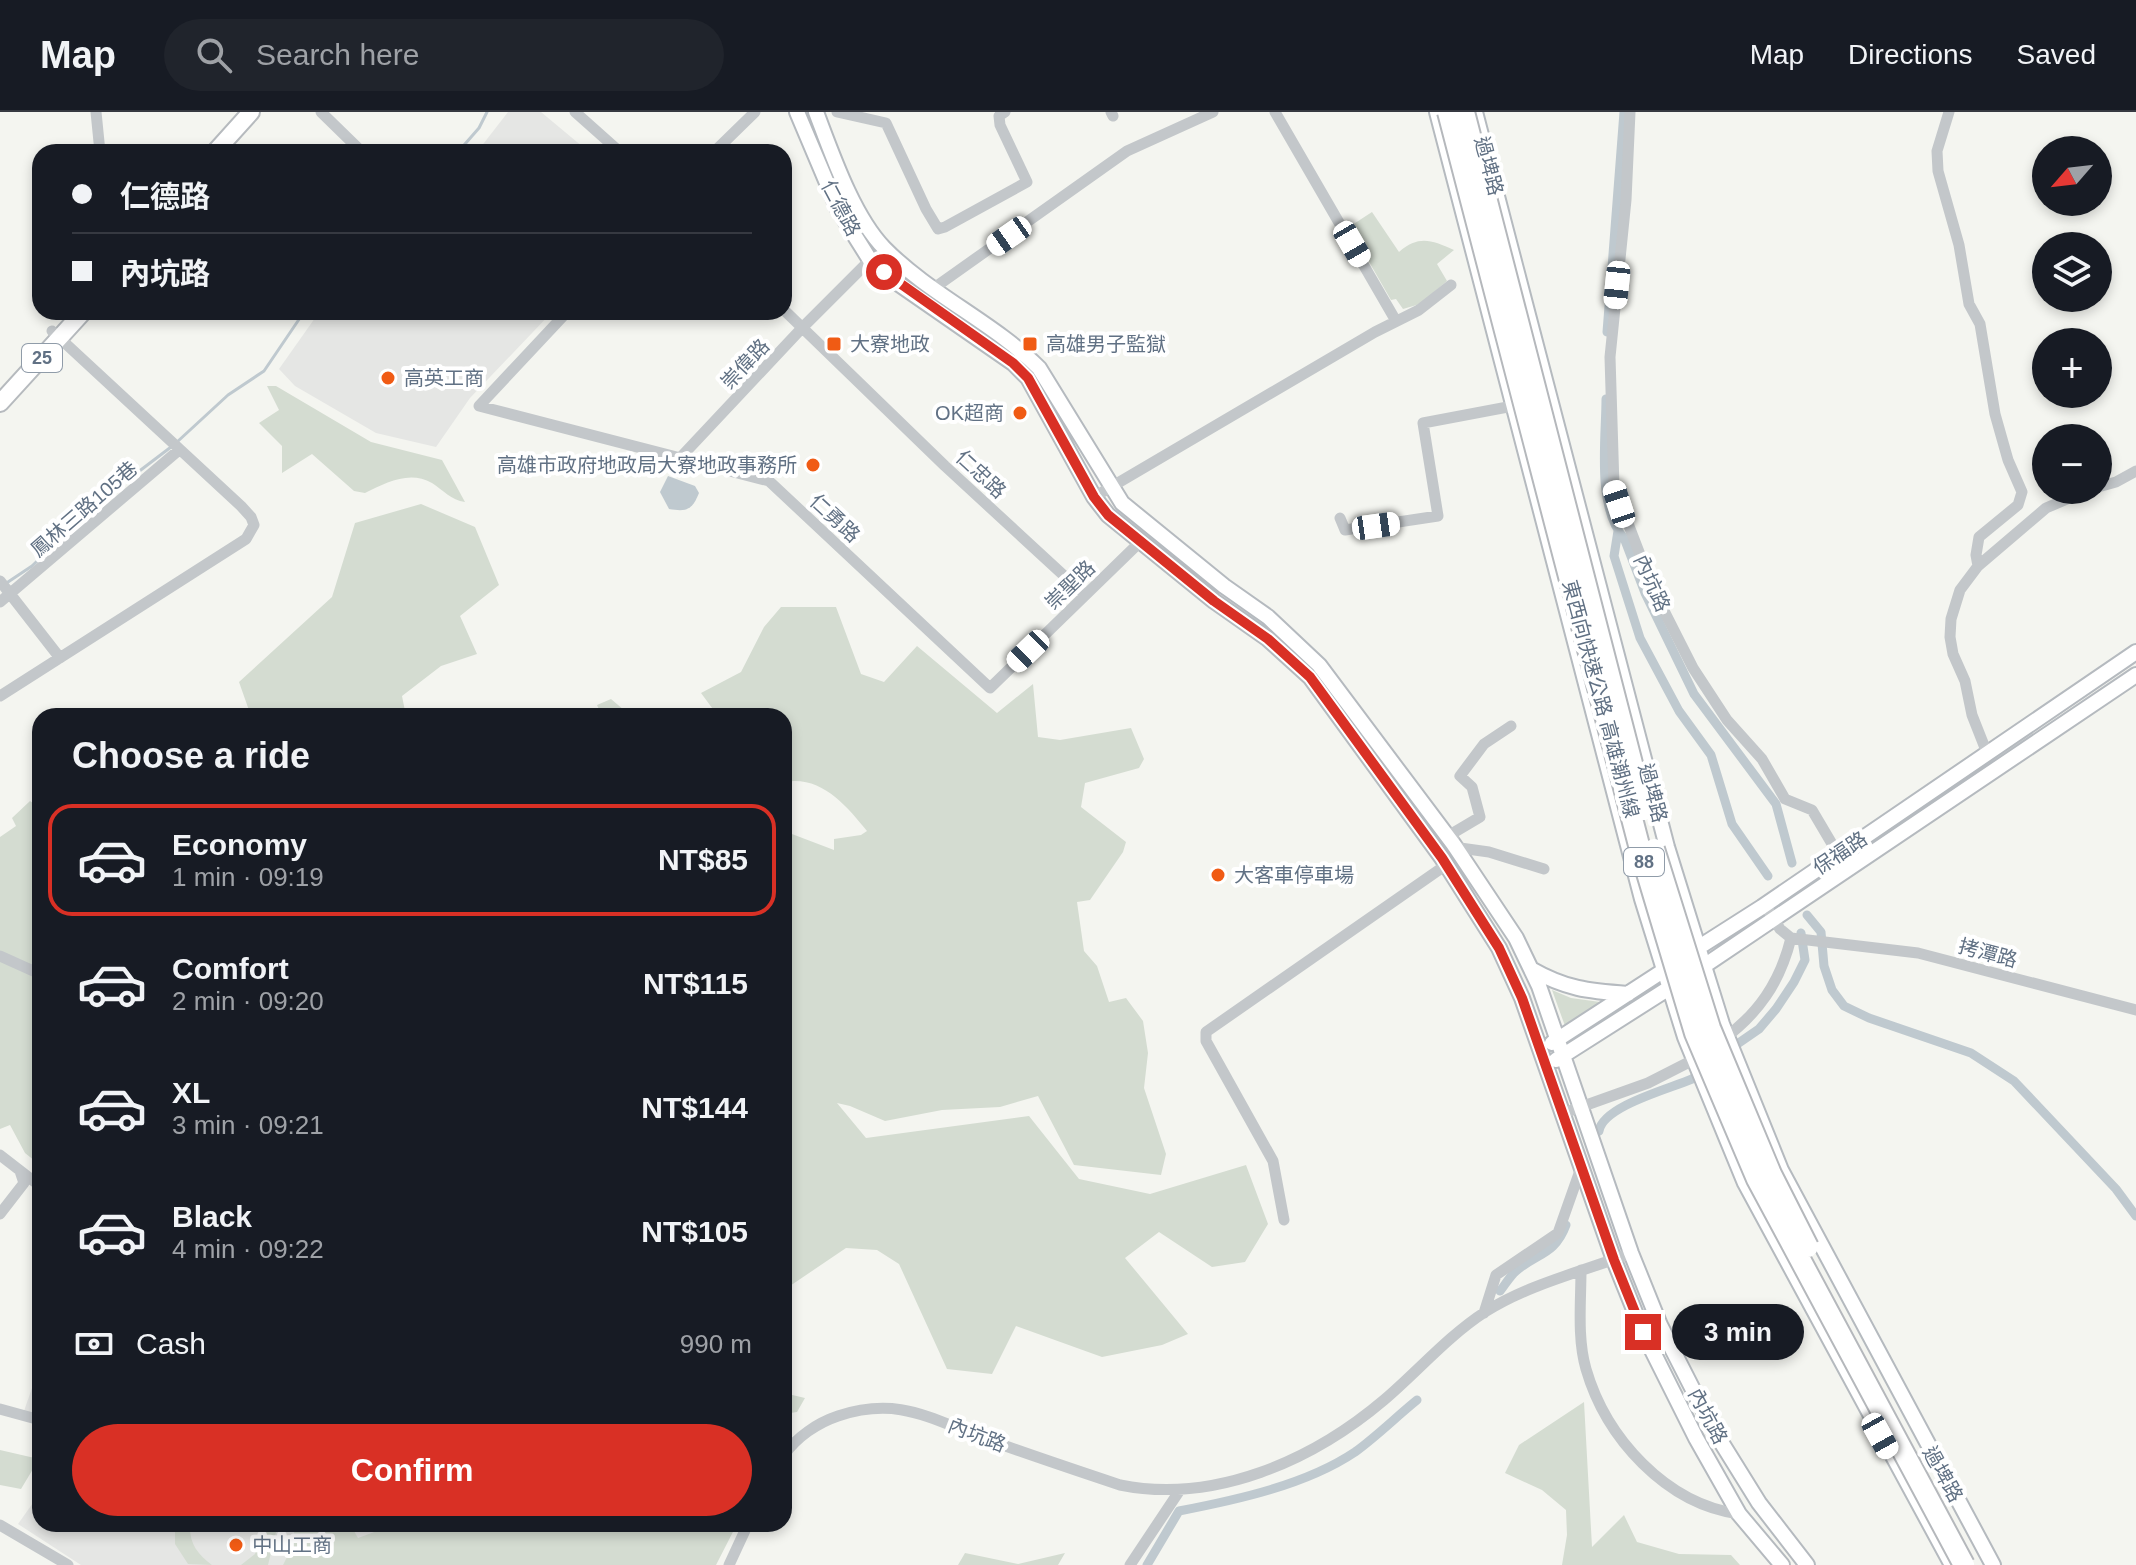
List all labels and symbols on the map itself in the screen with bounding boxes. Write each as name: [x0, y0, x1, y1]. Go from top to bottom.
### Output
street label: 過埤路: [1471, 134, 1507, 198]
north arrow: [2032, 136, 2112, 216]
street label: 仁德路: [817, 176, 865, 240]
car: [982, 212, 1036, 260]
car: [1330, 217, 1374, 271]
route start: [866, 254, 902, 290]
car: [1603, 260, 1631, 310]
place label: 大寮地政: [850, 333, 930, 355]
place label: 高雄男子監獄: [1046, 333, 1166, 355]
street label: 崇偉路: [716, 335, 774, 393]
marker: 大寮地政: [825, 335, 843, 353]
marker: 高雄男子監獄: [1021, 335, 1039, 353]
road number: 25: [22, 344, 62, 372]
place label: 高英工商: [404, 367, 484, 389]
marker: 高英工商: [379, 369, 397, 387]
place label: OK超商: [935, 402, 1004, 424]
marker: OK超商: [1011, 404, 1029, 422]
street label: 仁忠路: [952, 445, 1010, 503]
place label: 高雄市政府地政局大寮地政事務所: [497, 454, 797, 476]
marker: 高雄市政府地政局大寮地政事務所: [804, 456, 822, 474]
street label: 鳳林三路105巷: [26, 457, 142, 561]
car: [1600, 477, 1638, 531]
street label: 仁勇路: [806, 489, 864, 547]
car: [1351, 511, 1401, 541]
street label: 內坑路: [1630, 551, 1674, 615]
street label: 崇聖路: [1041, 556, 1099, 614]
street label: 東西向快速公路 高雄潮州線: [1559, 578, 1643, 820]
car: [1002, 626, 1054, 676]
street label: 過埤路: [1635, 761, 1671, 825]
street label: 保福路: [1809, 827, 1871, 879]
road number: 88: [1624, 848, 1664, 876]
place label: 大客車停車場: [1234, 864, 1354, 886]
marker: 大客車停車場: [1209, 866, 1227, 884]
street label: 拷潭路: [1956, 935, 2020, 971]
callout: 3 min: [1671, 1304, 1803, 1360]
route end: [1625, 1314, 1661, 1350]
street label: 內坑路: [1684, 1384, 1732, 1448]
car: [1858, 1409, 1902, 1463]
street label: 內坑路: [945, 1414, 1009, 1456]
street label: 過埤路: [1919, 1442, 1967, 1506]
place label: 中山工商: [252, 1534, 332, 1556]
marker: 中山工商: [227, 1536, 245, 1554]

